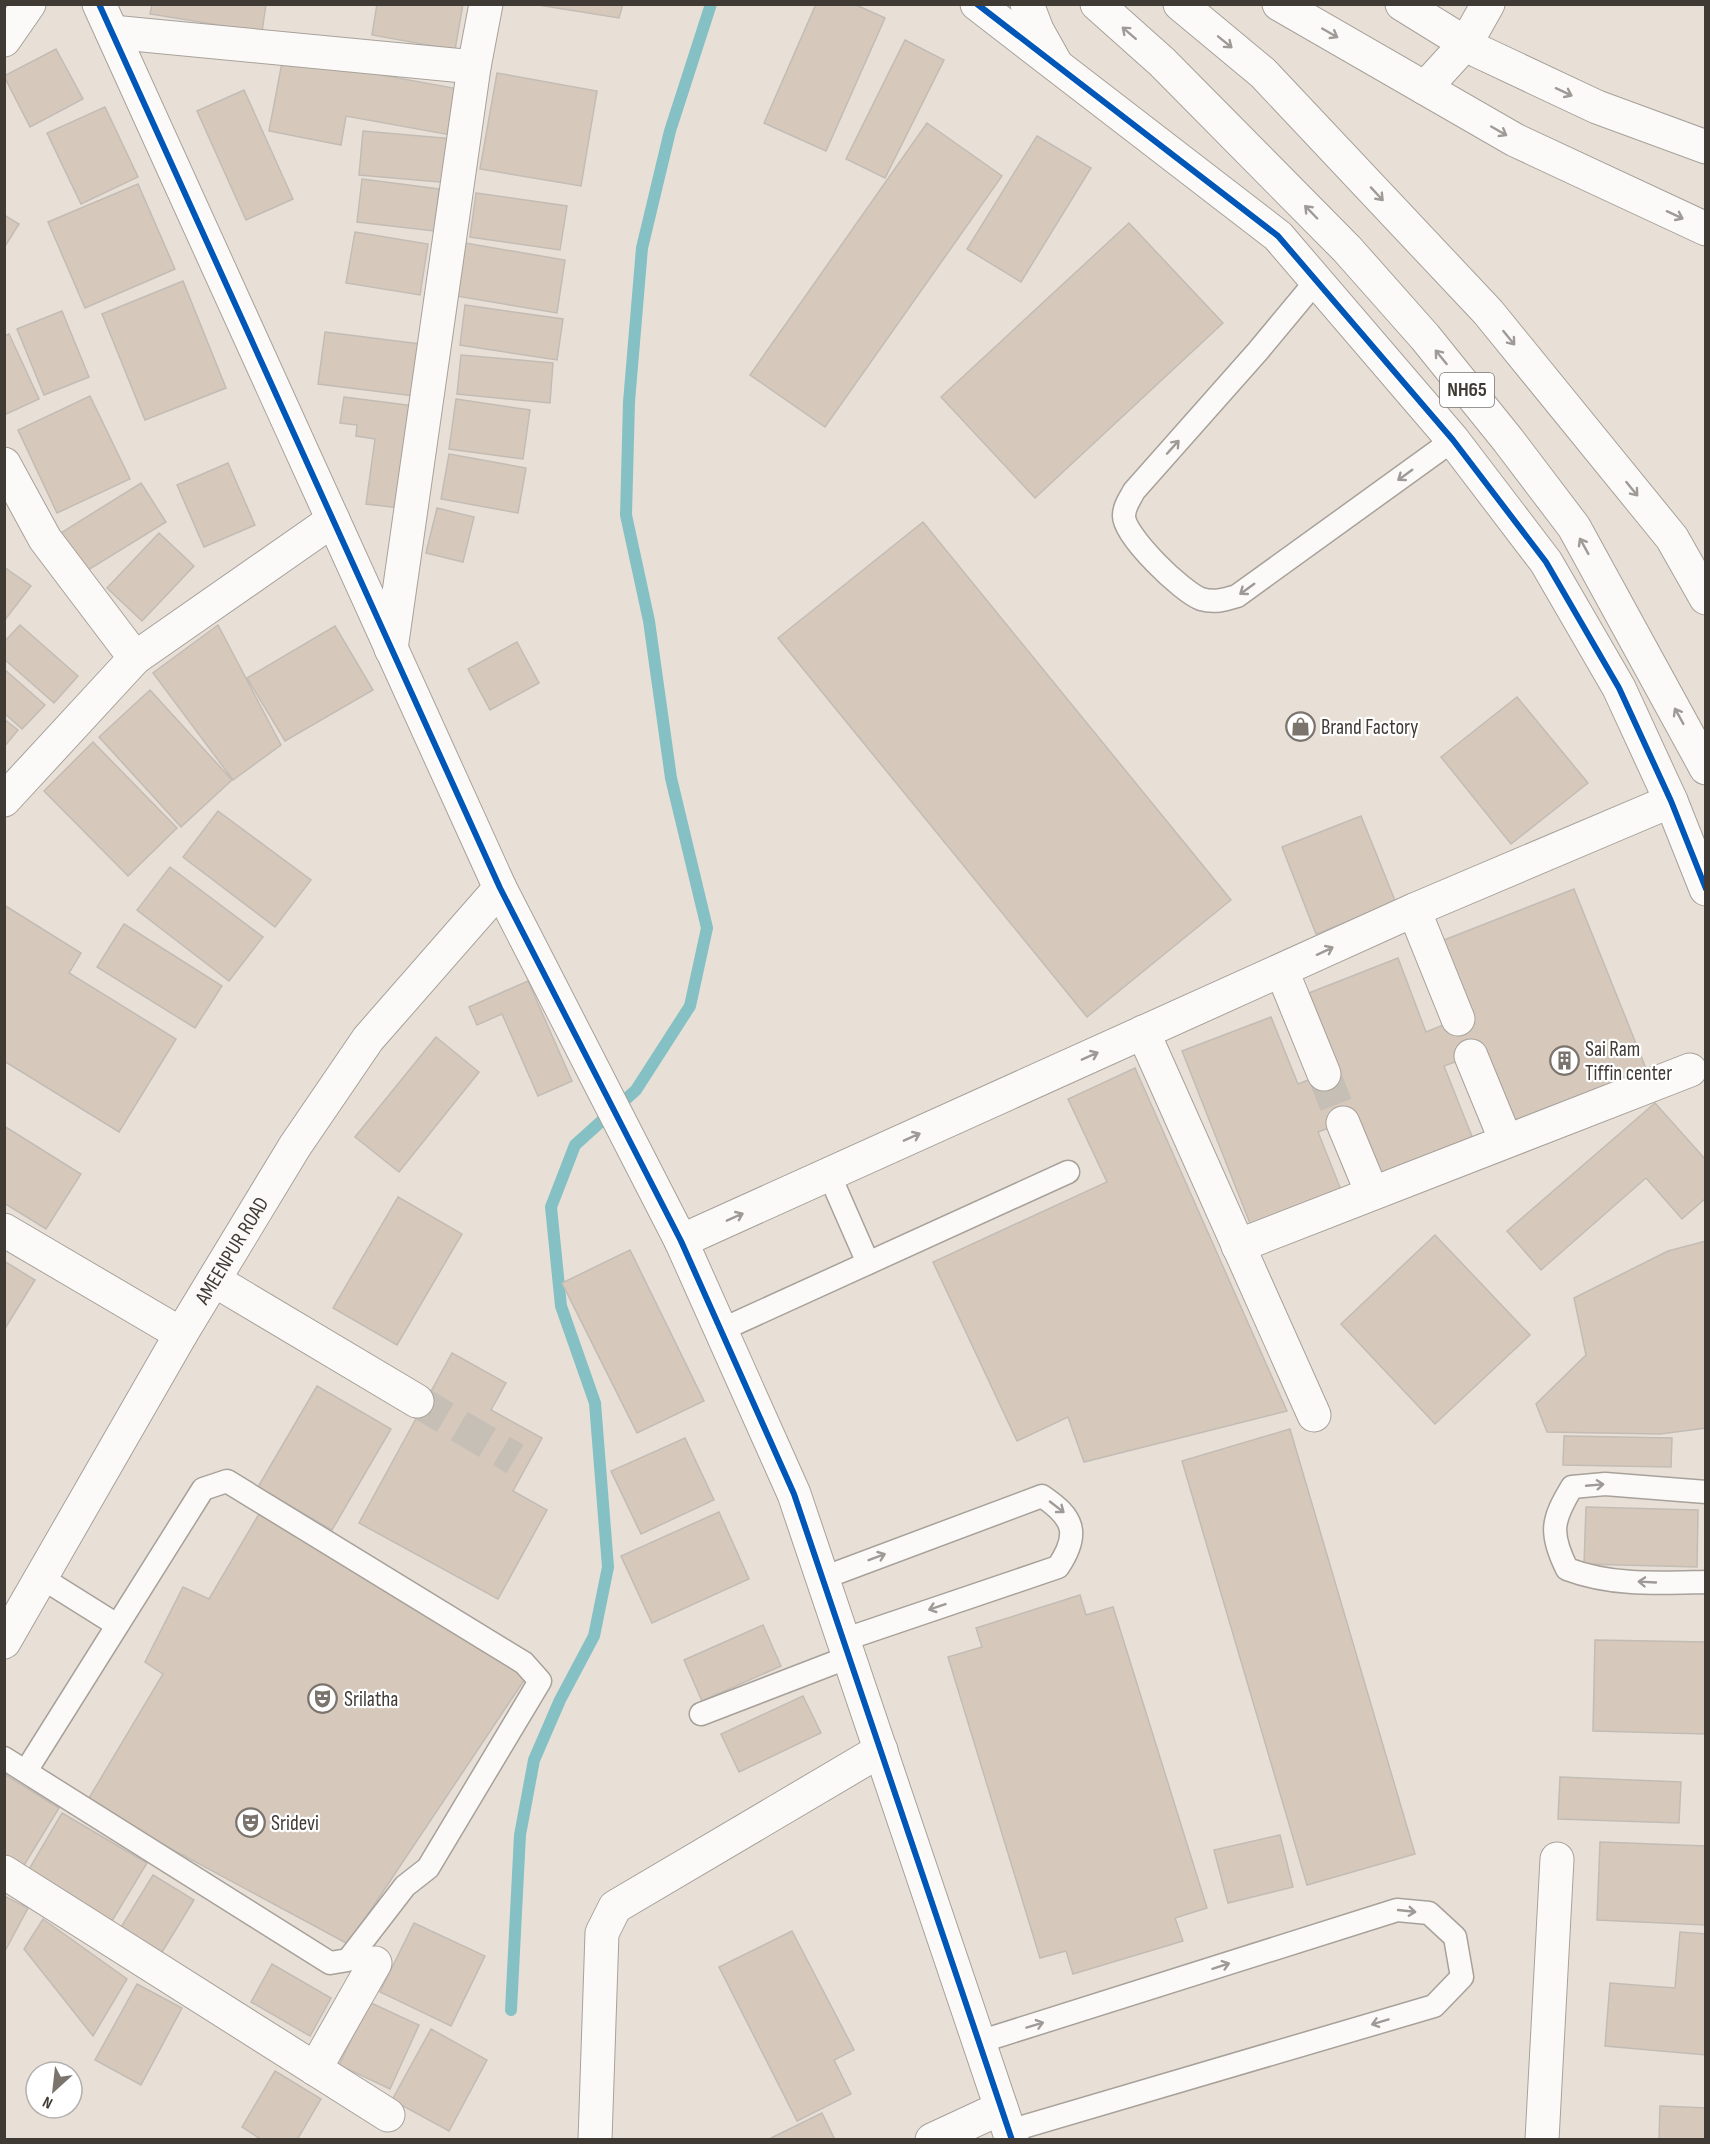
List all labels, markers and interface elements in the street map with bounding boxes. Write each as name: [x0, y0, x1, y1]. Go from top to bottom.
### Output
one-way arrow: [1122, 26, 1137, 40]
one-way arrow: [1321, 28, 1339, 39]
one-way arrow: [1217, 35, 1233, 48]
one-way arrow: [1554, 86, 1572, 98]
one-way arrow: [1490, 126, 1507, 138]
one-way arrow: [1370, 186, 1384, 201]
one-way arrow: [1304, 205, 1318, 220]
one-way arrow: [1665, 210, 1683, 222]
one-way arrow: [1502, 330, 1516, 345]
one-way arrow: [1434, 350, 1448, 365]
road number: NH65: [1440, 373, 1494, 407]
one-way arrow: [1166, 440, 1180, 455]
one-way arrow: [1398, 468, 1414, 481]
one-way arrow: [1626, 481, 1639, 497]
one-way arrow: [1578, 538, 1590, 555]
one-way arrow: [1240, 583, 1256, 595]
one-way arrow: [1673, 708, 1685, 725]
shop icon: Brand Factory: [1284, 711, 1316, 743]
place label: Brand Factory: [1321, 715, 1418, 740]
one-way arrow: [1316, 945, 1334, 956]
place label: Sai Ram Tiffin center: [1585, 1037, 1672, 1086]
building icon: Sai Ram Tiffin center: [1548, 1045, 1580, 1077]
one-way arrow: [1081, 1050, 1099, 1061]
one-way arrow: [903, 1130, 921, 1142]
street label: AMEENPUR ROAD: [189, 1192, 274, 1309]
one-way arrow: [725, 1211, 743, 1222]
one-way arrow: [1585, 1479, 1605, 1490]
one-way arrow: [1049, 1500, 1065, 1513]
one-way arrow: [868, 1551, 886, 1562]
one-way arrow: [1638, 1577, 1658, 1588]
one-way arrow: [929, 1603, 947, 1614]
theatre icon: Srilatha: [307, 1683, 339, 1715]
place label: Srilatha: [344, 1687, 398, 1712]
theatre icon: Sridevi: [234, 1807, 266, 1839]
place label: Sridevi: [271, 1811, 319, 1836]
one-way arrow: [1397, 1906, 1417, 1917]
one-way arrow: [1211, 1960, 1230, 1971]
one-way arrow: [1371, 2017, 1390, 2028]
one-way arrow: [1025, 2019, 1044, 2030]
north arrow: [24, 2060, 84, 2120]
text: N: [40, 2092, 56, 2112]

